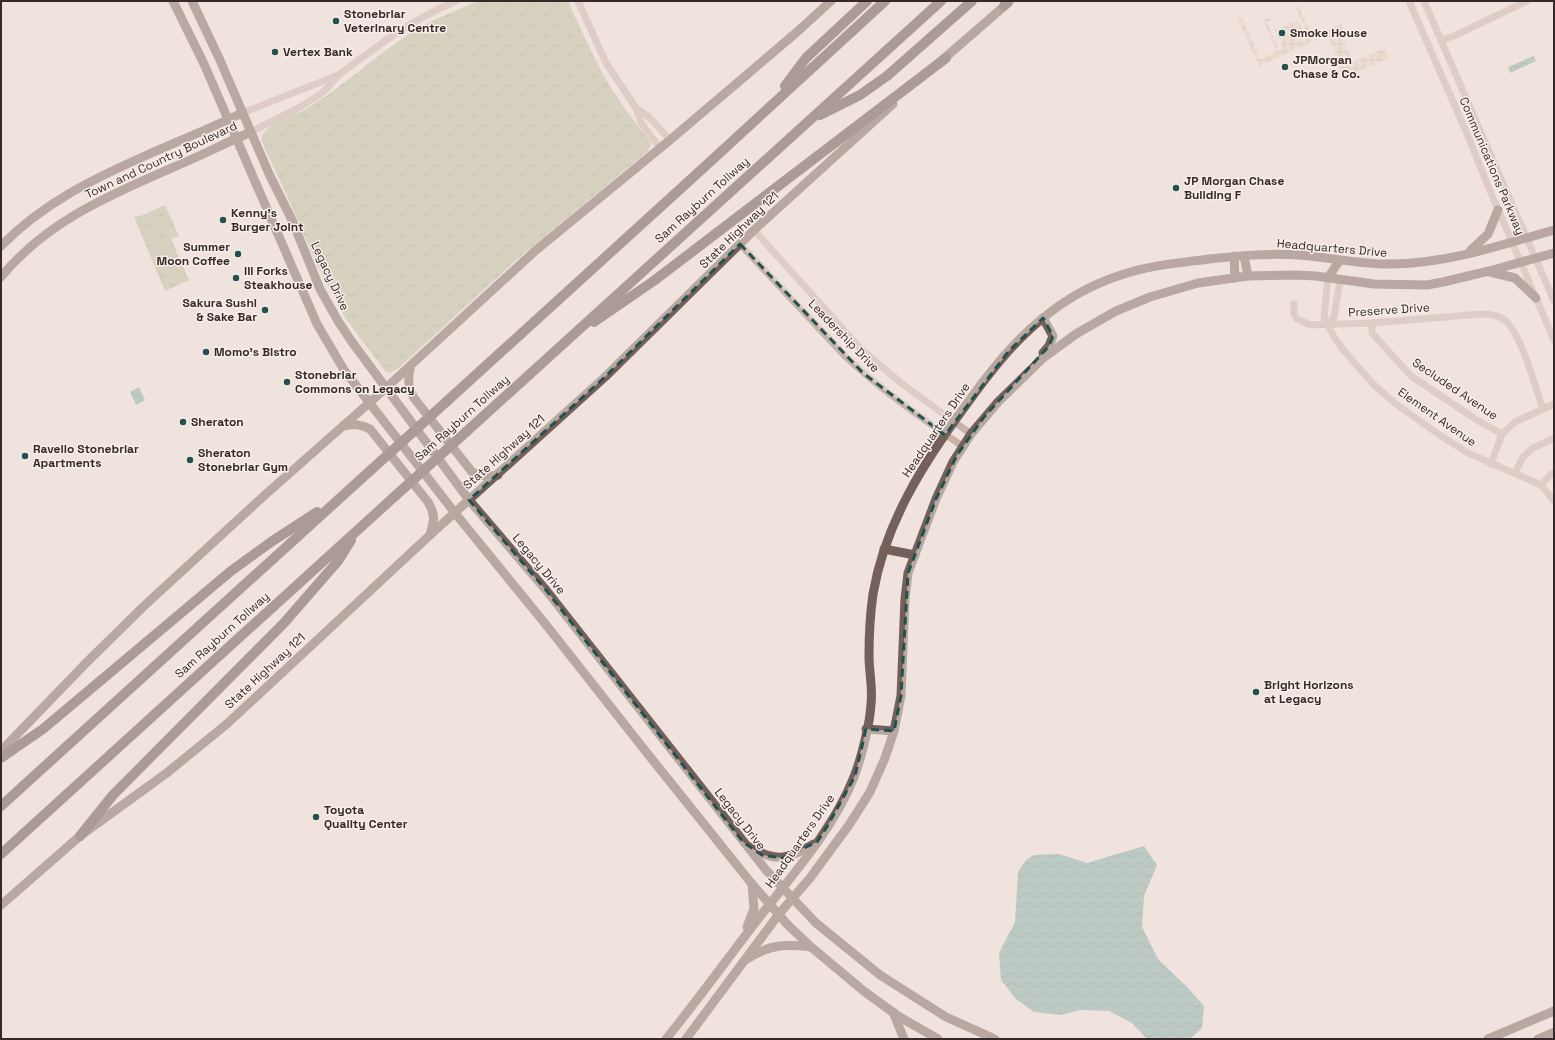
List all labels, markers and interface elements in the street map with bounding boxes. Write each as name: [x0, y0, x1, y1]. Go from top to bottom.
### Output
place label: Stonebriar Veterinary Centre: [344, 6, 446, 36]
marker: Stonebriar Veterinary Centre: [331, 16, 341, 26]
place label: Smoke House: [1290, 25, 1367, 41]
marker: Smoke House: [1277, 28, 1287, 38]
place label: Vertex Bank: [283, 44, 353, 60]
marker: Vertex Bank: [270, 47, 280, 57]
place label: JPMorgan Chase & Co.: [1293, 52, 1360, 82]
marker: JPMorgan Chase & Co.: [1280, 62, 1290, 72]
street label: Communications Parkway: [1456, 95, 1528, 237]
street label: Town and Country Boulevard: [82, 118, 240, 202]
street label: Sam Rayburn Tollway: [651, 153, 753, 247]
place label: JP Morgan Chase Building F: [1184, 173, 1284, 203]
marker: JP Morgan Chase Building F: [1171, 183, 1181, 193]
street label: State Highway 121: [696, 188, 782, 272]
place label: Kenny's Burger Joint: [231, 205, 303, 235]
marker: Kenny's Burger Joint: [218, 215, 228, 225]
street label: Headquarters Drive: [1276, 235, 1388, 261]
place label: Summer Moon Coffee: [157, 239, 230, 269]
street label: Legacy Drive: [307, 239, 353, 313]
marker: Summer Moon Coffee: [233, 249, 243, 259]
place label: III Forks Steakhouse: [244, 263, 313, 293]
marker: III Forks Steakhouse: [231, 273, 241, 283]
place label: Sakura Sushi & Sake Bar: [183, 295, 257, 325]
street label: Leadership Drive: [805, 296, 883, 376]
street label: Preserve Drive: [1348, 299, 1430, 321]
marker: Sakura Sushi & Sake Bar: [260, 305, 270, 315]
place label: Momo's Bistro: [214, 344, 297, 360]
marker: Momo's Bistro: [201, 347, 211, 357]
street label: Secluded Avenue: [1409, 354, 1501, 424]
place label: Stonebriar Commons on Legacy: [295, 367, 415, 397]
street label: Sam Rayburn Tollway: [411, 371, 513, 465]
marker: Stonebriar Commons on Legacy: [282, 377, 292, 387]
street label: Headquarters Drive: [898, 380, 974, 480]
street label: Element Avenue: [1395, 384, 1479, 450]
street label: State Highway 121: [460, 411, 548, 493]
place label: Sheraton: [191, 414, 244, 430]
marker: Sheraton: [178, 417, 188, 427]
place label: Ravello Stonebriar Apartments: [33, 441, 139, 471]
place label: Sheraton Stonebriar Gym: [198, 445, 288, 475]
marker: Ravello Stonebriar Apartments: [20, 451, 30, 461]
marker: Sheraton Stonebriar Gym: [185, 455, 195, 465]
street label: Legacy Drive: [509, 530, 569, 598]
street label: Sam Rayburn Tollway: [171, 588, 273, 682]
street label: State Highway 121: [221, 629, 309, 713]
place label: Bright Horizons at Legacy: [1264, 677, 1354, 707]
marker: Bright Horizons at Legacy: [1251, 687, 1261, 697]
street label: Legacy Drive: [711, 785, 769, 853]
street label: Headquarters Drive: [762, 791, 838, 891]
place label: Toyota Quality Center: [324, 802, 408, 832]
marker: Toyota Quality Center: [311, 812, 321, 822]

